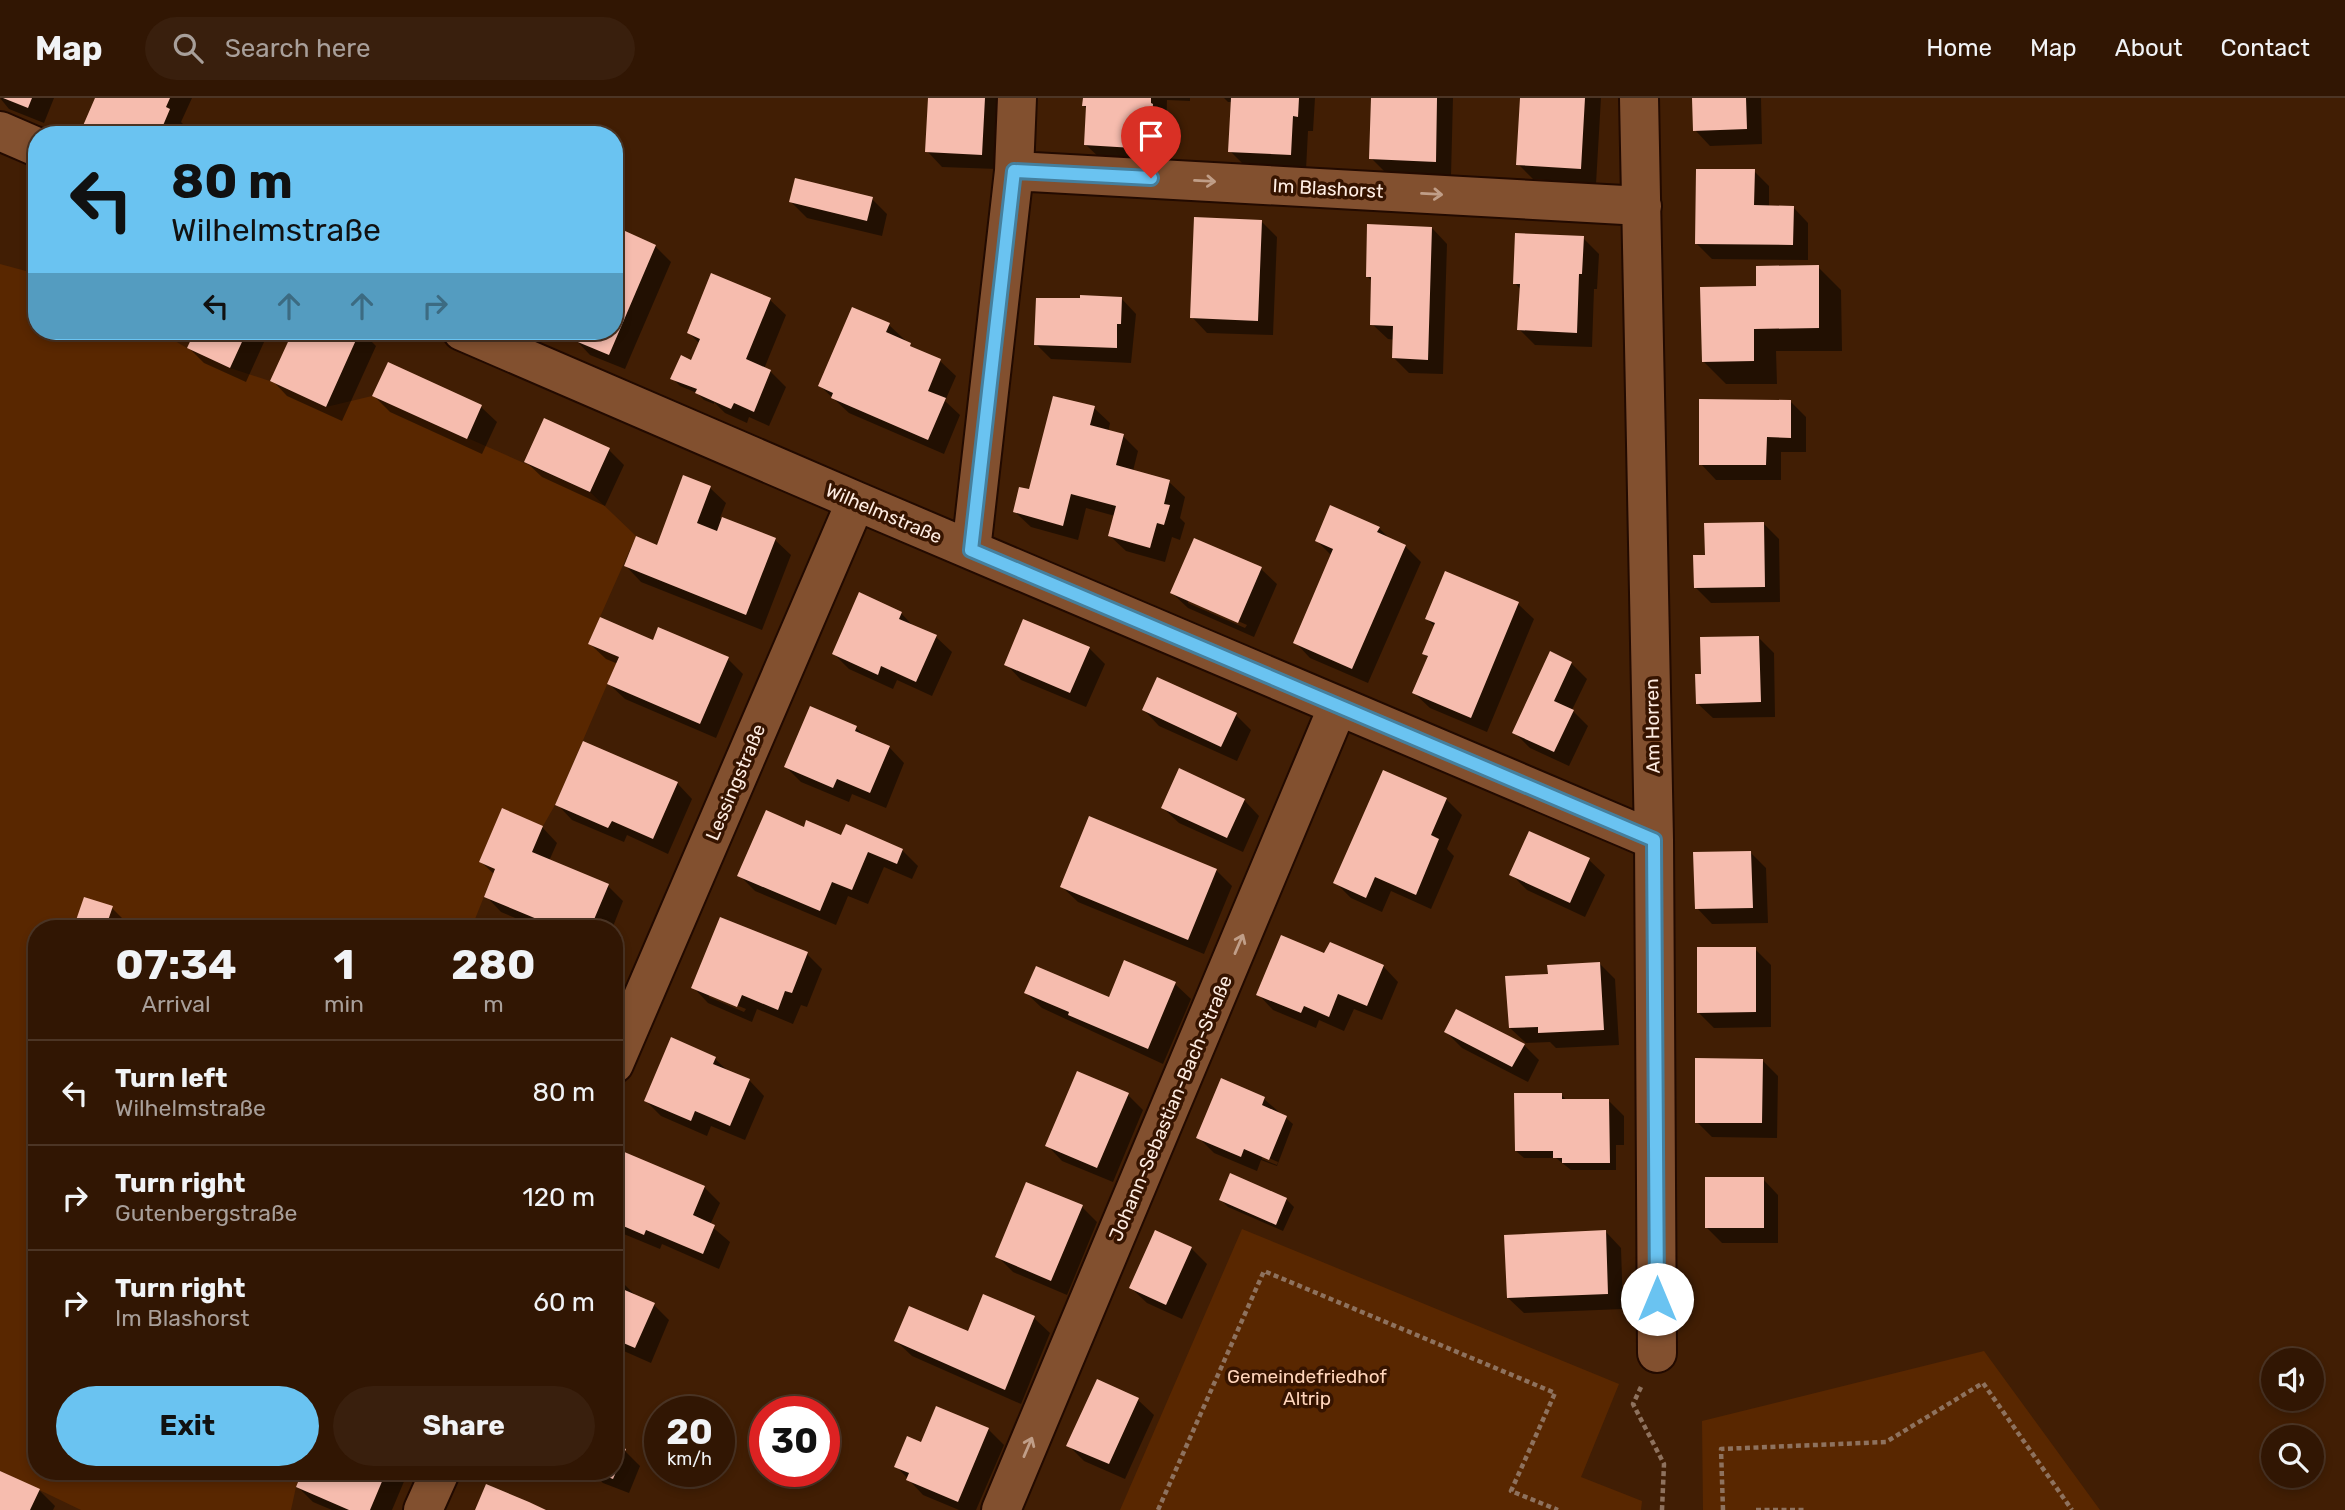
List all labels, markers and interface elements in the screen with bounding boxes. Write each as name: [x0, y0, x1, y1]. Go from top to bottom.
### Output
search box: [145, 17, 635, 80]
text: Map: [35, 29, 103, 68]
icon: search: [169, 29, 207, 67]
text: Search here: [225, 33, 370, 64]
text: Home: [1926, 34, 1992, 62]
text: Map: [2030, 34, 2077, 62]
text: About: [2115, 34, 2183, 62]
text: Contact: [2221, 34, 2310, 62]
pin: [1121, 106, 1181, 178]
icon: arrive: [1132, 117, 1170, 155]
text: 80 m: [171, 152, 293, 210]
icon: left: [56, 154, 147, 245]
street label: Im Blashorst: [1272, 174, 1385, 203]
one-way arrow: [1193, 175, 1216, 188]
one-way arrow: [1420, 188, 1443, 201]
text: Wilhelmstraße: [171, 211, 381, 249]
icon: left: [197, 287, 235, 325]
icon: ahead: [270, 287, 308, 325]
icon: ahead: [343, 287, 381, 325]
icon: right: [416, 287, 454, 325]
street label: Wilhelmstraße: [822, 479, 946, 548]
street label: Am Horren: [1640, 678, 1665, 774]
street label: Lessingstraße: [701, 720, 770, 844]
one-way arrow: [1233, 933, 1246, 955]
text: 07:34: [115, 940, 237, 990]
text: 1: [334, 940, 354, 990]
text: 280: [451, 940, 536, 990]
street label: Johann-Sebastian-Bach-Straße: [1104, 972, 1237, 1245]
text: Arrival: [141, 990, 211, 1018]
text: min: [324, 990, 364, 1018]
text: m: [483, 990, 504, 1018]
text: Turn left: [115, 1063, 227, 1094]
icon: left: [56, 1074, 94, 1112]
text: 80 m: [532, 1077, 595, 1108]
text: Wilhelmstraße: [115, 1094, 266, 1122]
text: Turn right: [115, 1168, 245, 1199]
icon: right: [56, 1179, 94, 1217]
text: 120 m: [523, 1182, 595, 1213]
text: Gutenbergstraße: [115, 1199, 298, 1227]
position arrow: [1620, 1262, 1694, 1336]
text: Turn right: [115, 1273, 245, 1304]
icon: right: [56, 1284, 94, 1322]
text: 60 m: [533, 1287, 595, 1318]
text: Im Blashorst: [115, 1304, 249, 1332]
map controls: [2261, 1348, 2324, 1488]
button: sound: [2261, 1348, 2324, 1411]
park label: Gemeindefriedhof Altrip: [1227, 1365, 1388, 1410]
button: Exit: [56, 1386, 319, 1466]
button: Share: [333, 1386, 595, 1466]
speed limit sign: 30: [749, 1396, 840, 1487]
text: 20: [666, 1411, 713, 1453]
button: search: [2261, 1425, 2324, 1488]
one-way arrow: [1022, 1437, 1035, 1458]
text: km/h: [667, 1448, 712, 1470]

